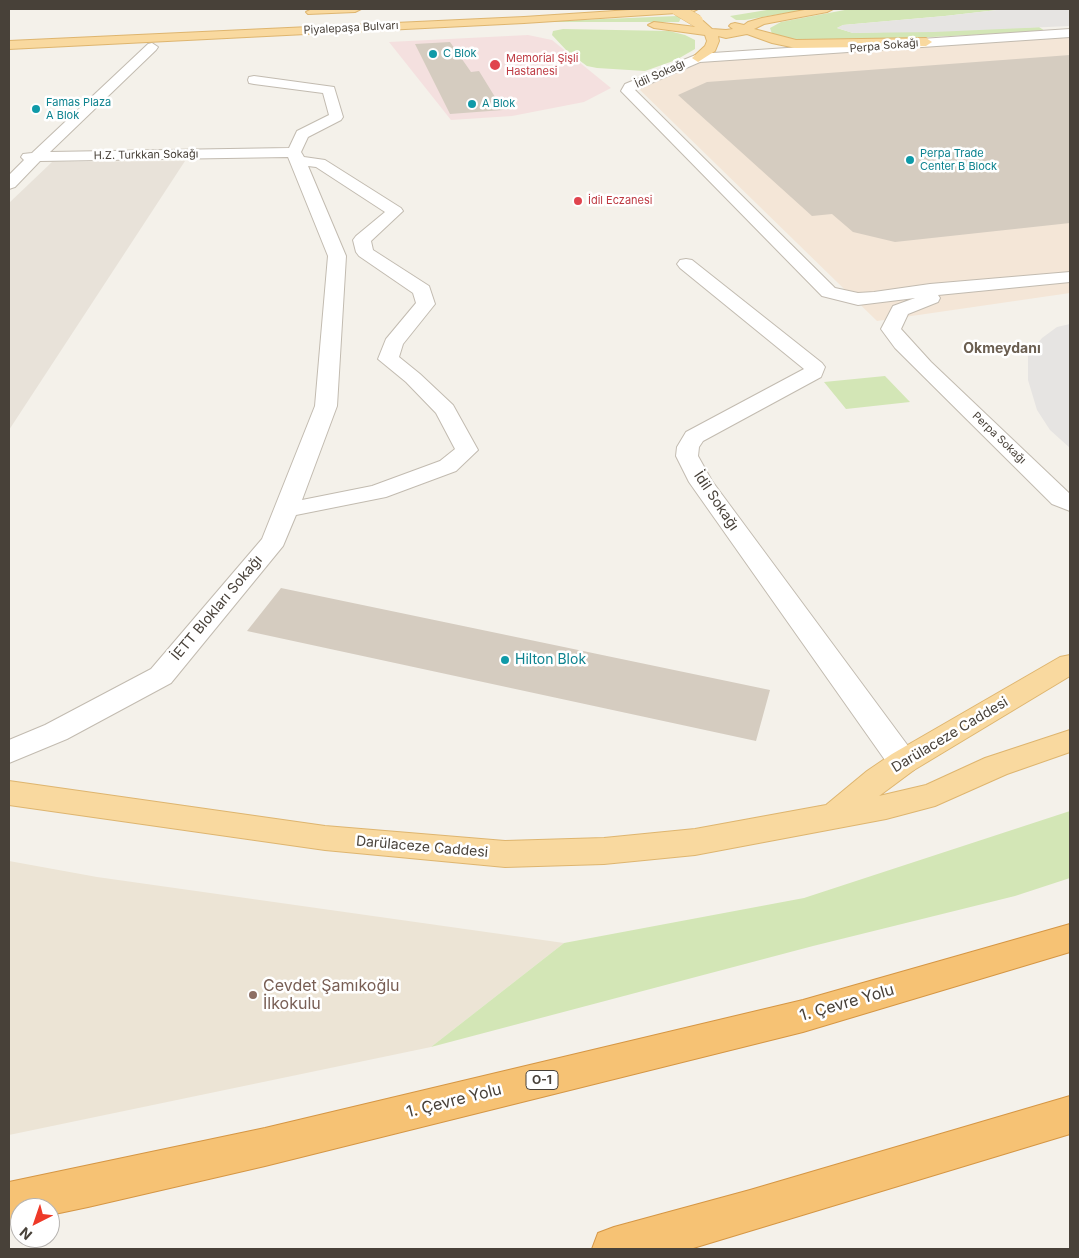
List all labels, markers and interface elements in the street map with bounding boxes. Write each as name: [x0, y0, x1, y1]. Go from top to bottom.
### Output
street label: Piyalepaşa Bulvarı: [303, 19, 399, 37]
street label: Perpa Sokağı: [849, 36, 919, 56]
place label: C Blok: [443, 47, 477, 61]
marker: C Blok: [427, 48, 439, 60]
place label: Memorial Şişli Hastanesi: [506, 52, 578, 78]
street label: İdil Sokağı: [633, 57, 687, 91]
marker: Memorial Şişli Hastanesi: [488, 58, 502, 72]
place label: Famas Plaza A Blok: [46, 96, 111, 122]
place label: A Blok: [482, 97, 515, 111]
marker: A Blok: [466, 98, 478, 110]
marker: Famas Plaza A Blok: [30, 103, 42, 115]
street label: H.Z. Turkkan Sokağı: [94, 147, 198, 163]
place label: Perpa Trade Center B Block: [920, 147, 997, 173]
marker: Perpa Trade Center B Block: [904, 154, 916, 166]
place label: İdil Eczanesi: [588, 194, 652, 208]
marker: İdil Eczanesi: [572, 195, 584, 207]
district label: Okmeydanı: [963, 341, 1041, 357]
street label: Perpa Sokağı: [970, 409, 1028, 467]
street label: İdil Sokağı: [690, 468, 742, 534]
street label: İETT Blokları Sokağı: [168, 552, 266, 664]
place label: Hilton Blok: [515, 652, 586, 668]
marker: Hilton Blok: [499, 654, 511, 666]
street label: Darülaceze Caddesi: [889, 694, 1011, 776]
street label: Darülaceze Caddesi: [355, 833, 489, 861]
place label: Cevdet Şamıkoğlu İlkokulu: [263, 976, 400, 1014]
street label: 1. Çevre Yolu: [798, 980, 896, 1026]
marker: Cevdet Şamıkoğlu İlkokulu: [247, 989, 259, 1001]
road number: O-1: [526, 1070, 558, 1090]
street label: 1. Çevre Yolu: [404, 1080, 504, 1122]
north arrow: [10, 1198, 60, 1248]
text: N: [16, 1224, 35, 1244]

